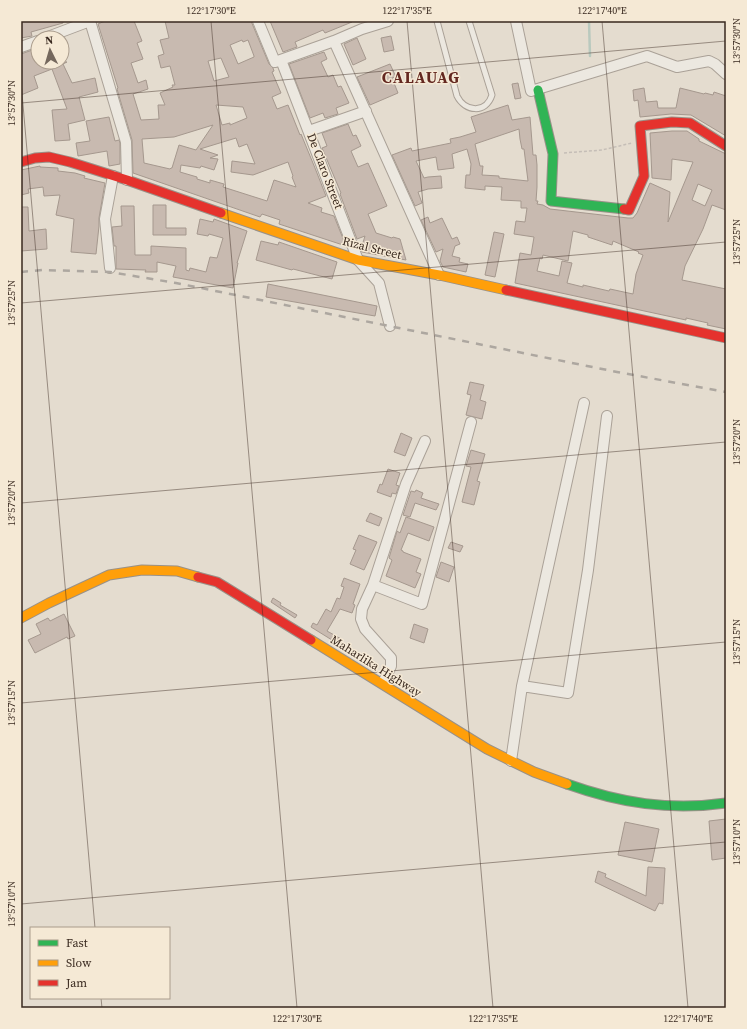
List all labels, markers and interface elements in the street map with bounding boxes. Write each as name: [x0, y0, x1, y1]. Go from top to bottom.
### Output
text: 122°17'30"E: [186, 4, 236, 17]
text: 122°17'35"E: [382, 4, 432, 17]
text: 122°17'40"E: [577, 4, 627, 17]
text: 13°57'30"N: [730, 18, 743, 64]
north arrow: [30, 30, 70, 70]
text: N: [45, 33, 54, 48]
district label: CALAUAG: [382, 66, 460, 88]
text: 13°57'30"N: [5, 80, 18, 126]
street label: De Claro Street: [303, 131, 347, 211]
text: 13°57'25"N: [730, 219, 743, 265]
street label: Rizal Street: [341, 233, 403, 263]
text: 13°57'25"N: [5, 280, 18, 326]
text: 13°57'20"N: [730, 419, 743, 465]
text: 13°57'20"N: [5, 480, 18, 526]
text: 13°57'15"N: [730, 619, 743, 665]
street label: Maharlika Highway: [327, 631, 425, 701]
text: 13°57'15"N: [5, 680, 18, 726]
text: 13°57'10"N: [730, 819, 743, 865]
text: 13°57'10"N: [5, 881, 18, 927]
legend: [30, 927, 170, 999]
text: Fast: [66, 935, 88, 951]
text: Slow: [66, 955, 92, 971]
text: Jam: [65, 975, 87, 991]
text: 122°17'30"E: [272, 1012, 322, 1025]
text: 122°17'35"E: [468, 1012, 518, 1025]
text: 122°17'40"E: [663, 1012, 713, 1025]

